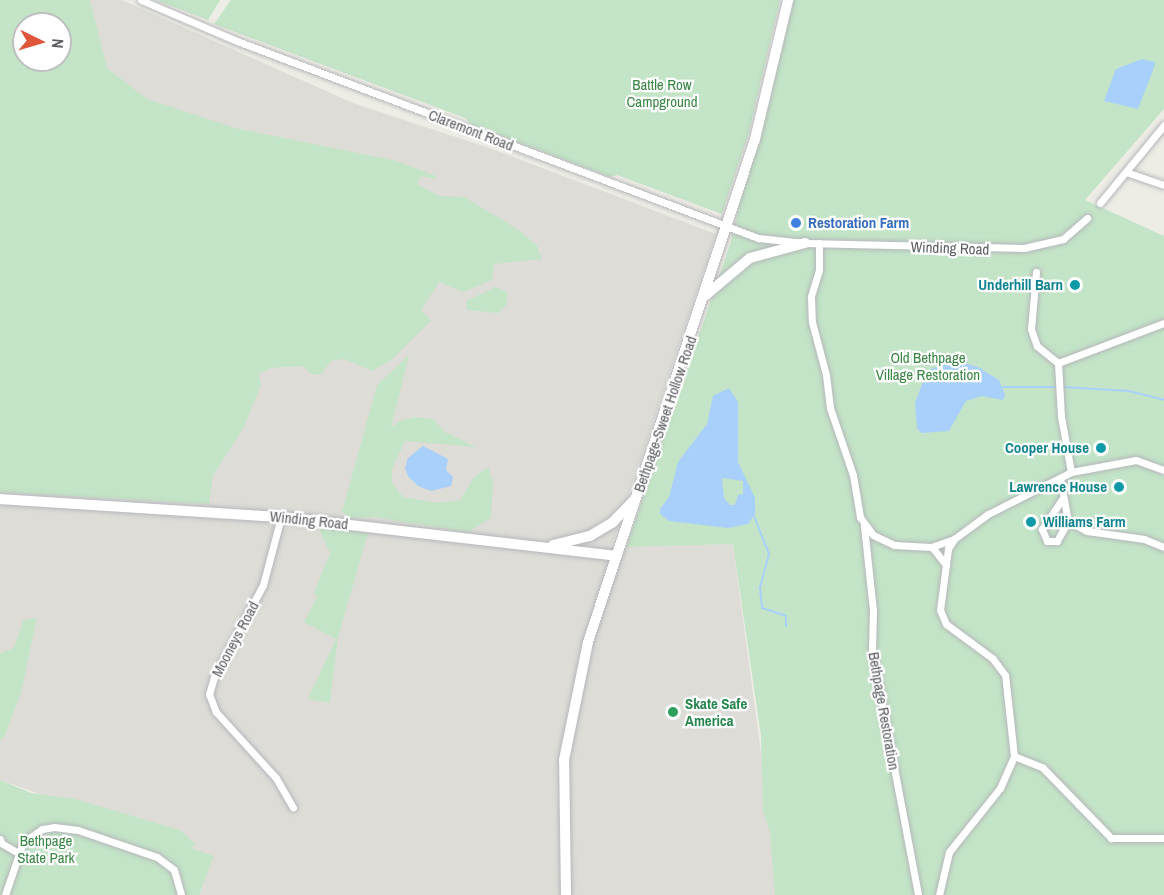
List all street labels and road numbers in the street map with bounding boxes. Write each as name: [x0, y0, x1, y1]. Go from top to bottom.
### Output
street label: Claremont Road: [426, 106, 516, 154]
street label: Winding Road: [910, 238, 990, 258]
street label: Bethpage-Sweet Hollow Road: [630, 333, 700, 495]
street label: Winding Road: [269, 507, 349, 533]
street label: Mooneys Road: [208, 598, 262, 680]
street label: Bethpage Restoration: [865, 651, 903, 771]

